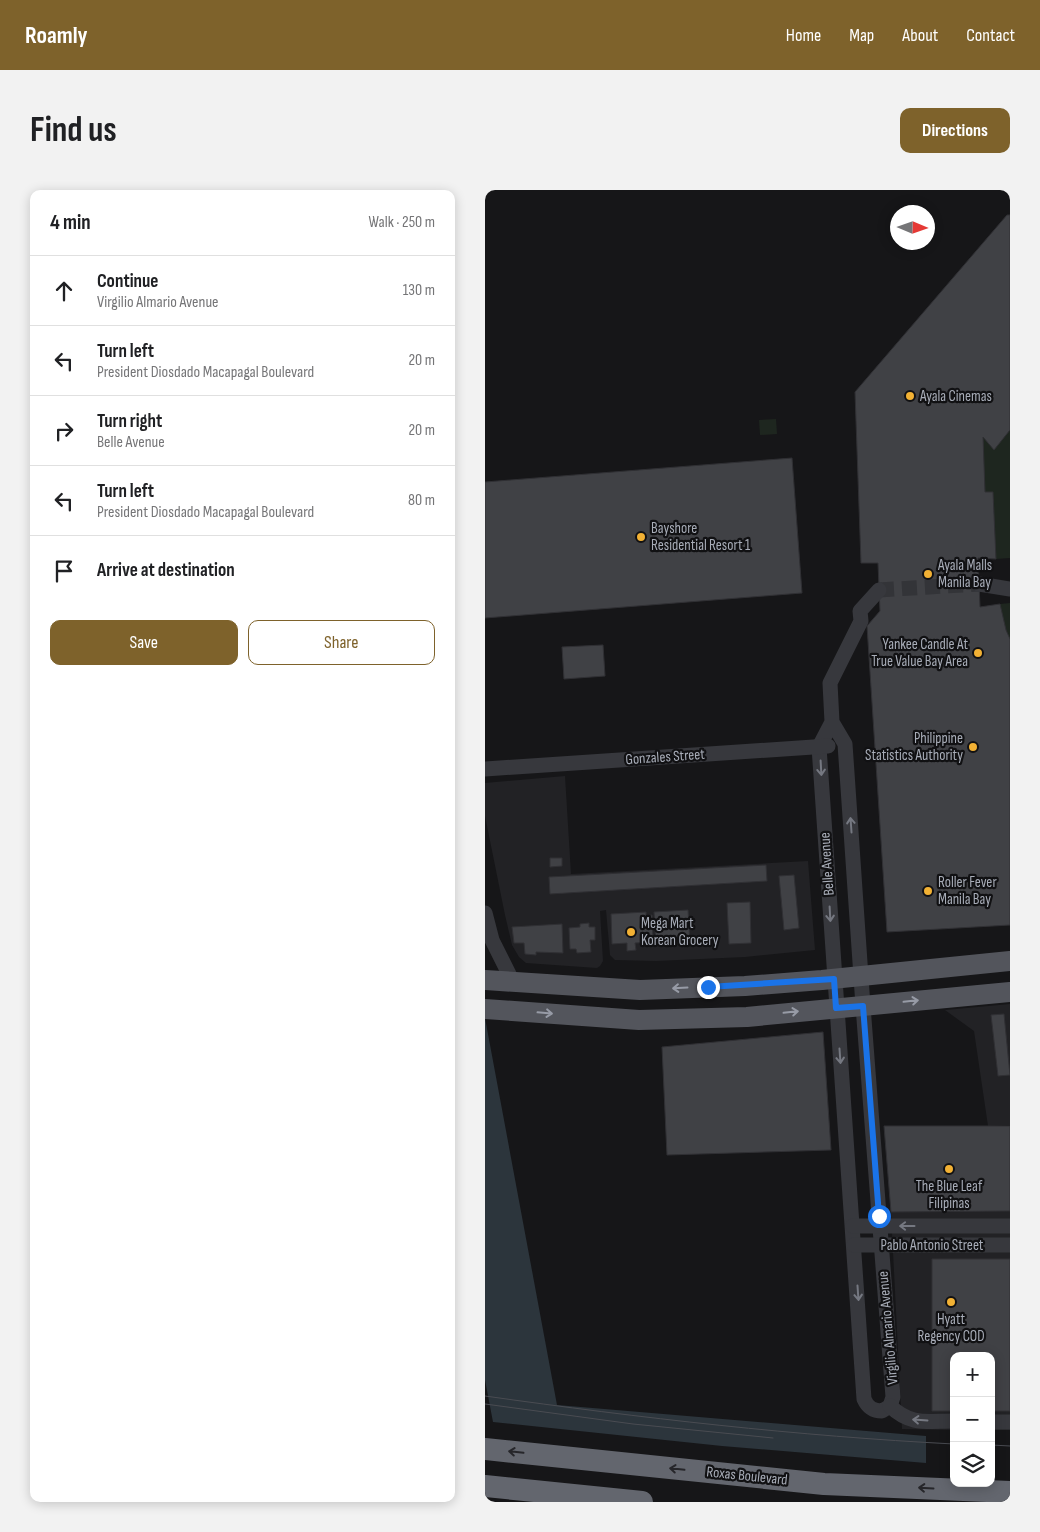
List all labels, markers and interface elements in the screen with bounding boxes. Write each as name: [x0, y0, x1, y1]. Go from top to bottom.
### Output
text: Roamly: [25, 21, 88, 50]
text: Home: [786, 25, 821, 46]
text: Map: [849, 25, 874, 46]
text: About: [902, 25, 938, 46]
text: Contact: [966, 25, 1015, 46]
button: Directions: [900, 108, 1010, 153]
text: Find us: [30, 109, 117, 152]
north arrow: [890, 205, 935, 250]
text: 4 min: [50, 210, 91, 235]
text: Walk · 250 m: [369, 213, 435, 232]
text: Continue: [97, 270, 158, 293]
icon: ahead: [50, 277, 78, 305]
text: 130 m: [403, 281, 435, 300]
text: Virgilio Almario Avenue: [97, 293, 219, 312]
text: Turn left: [97, 340, 154, 363]
icon: left: [50, 347, 78, 375]
text: 20 m: [408, 351, 435, 370]
text: President Diosdado Macapagal Boulevard: [97, 363, 314, 382]
place label: Ayala Cinemas: [919, 387, 992, 406]
marker: Ayala Cinemas: [904, 390, 916, 402]
text: Turn right: [97, 410, 162, 433]
icon: right: [50, 417, 78, 445]
text: 20 m: [408, 421, 435, 440]
text: Belle Avenue: [97, 433, 165, 452]
text: Turn left: [97, 480, 154, 503]
icon: left: [50, 487, 78, 515]
text: 80 m: [408, 491, 435, 510]
text: President Diosdado Macapagal Boulevard: [97, 503, 314, 522]
place label: Bayshore Residential Resort 1: [651, 519, 751, 555]
marker: Bayshore Residential Resort 1: [635, 531, 647, 543]
place label: Ayala Malls Manila Bay: [937, 556, 992, 592]
icon: arrive: [50, 557, 78, 585]
text: Arrive at destination: [97, 559, 235, 582]
marker: Ayala Malls Manila Bay: [922, 568, 934, 580]
button: Save: [50, 620, 238, 665]
button: Share: [248, 620, 435, 665]
place label: Yankee Candle At True Value Bay Area: [871, 635, 968, 671]
marker: Yankee Candle At True Value Bay Area: [972, 647, 984, 659]
place label: Philippine Statistics Authority: [865, 729, 963, 765]
marker: Philippine Statistics Authority: [967, 741, 979, 753]
street label: Gonzales Street: [625, 745, 706, 769]
one-way arrow: [816, 760, 825, 776]
one-way arrow: [846, 817, 855, 833]
street label: Belle Avenue: [815, 832, 839, 896]
place label: Roller Fever Manila Bay: [938, 873, 997, 909]
marker: Roller Fever Manila Bay: [922, 885, 934, 897]
one-way arrow: [825, 905, 834, 921]
place label: Mega Mart Korean Grocery: [641, 914, 719, 950]
marker: Mega Mart Korean Grocery: [625, 926, 637, 938]
route end: [697, 976, 720, 999]
one-way arrow: [673, 984, 689, 993]
one-way arrow: [903, 996, 919, 1006]
one-way arrow: [783, 1007, 799, 1017]
one-way arrow: [536, 1009, 552, 1018]
one-way arrow: [835, 1048, 845, 1064]
marker: The Blue Leaf Filipinas: [943, 1163, 955, 1175]
place label: The Blue Leaf Filipinas: [916, 1177, 983, 1213]
route start: [868, 1205, 891, 1228]
one-way arrow: [900, 1221, 916, 1231]
street label: Pablo Antonio Street: [881, 1236, 984, 1255]
street label: Virgilio Almario Avenue: [874, 1270, 902, 1386]
one-way arrow: [853, 1285, 862, 1301]
marker: Hyatt Regency COD: [945, 1296, 957, 1308]
place label: Hyatt Regency COD: [917, 1310, 985, 1346]
map controls: [950, 1352, 995, 1487]
button: +: [950, 1352, 995, 1397]
button: −: [950, 1397, 995, 1442]
one-way arrow: [912, 1416, 928, 1425]
button: layers: [950, 1442, 995, 1487]
one-way arrow: [508, 1447, 524, 1457]
street label: Roxas Boulevard: [706, 1462, 788, 1490]
one-way arrow: [670, 1464, 686, 1474]
one-way arrow: [919, 1484, 935, 1493]

